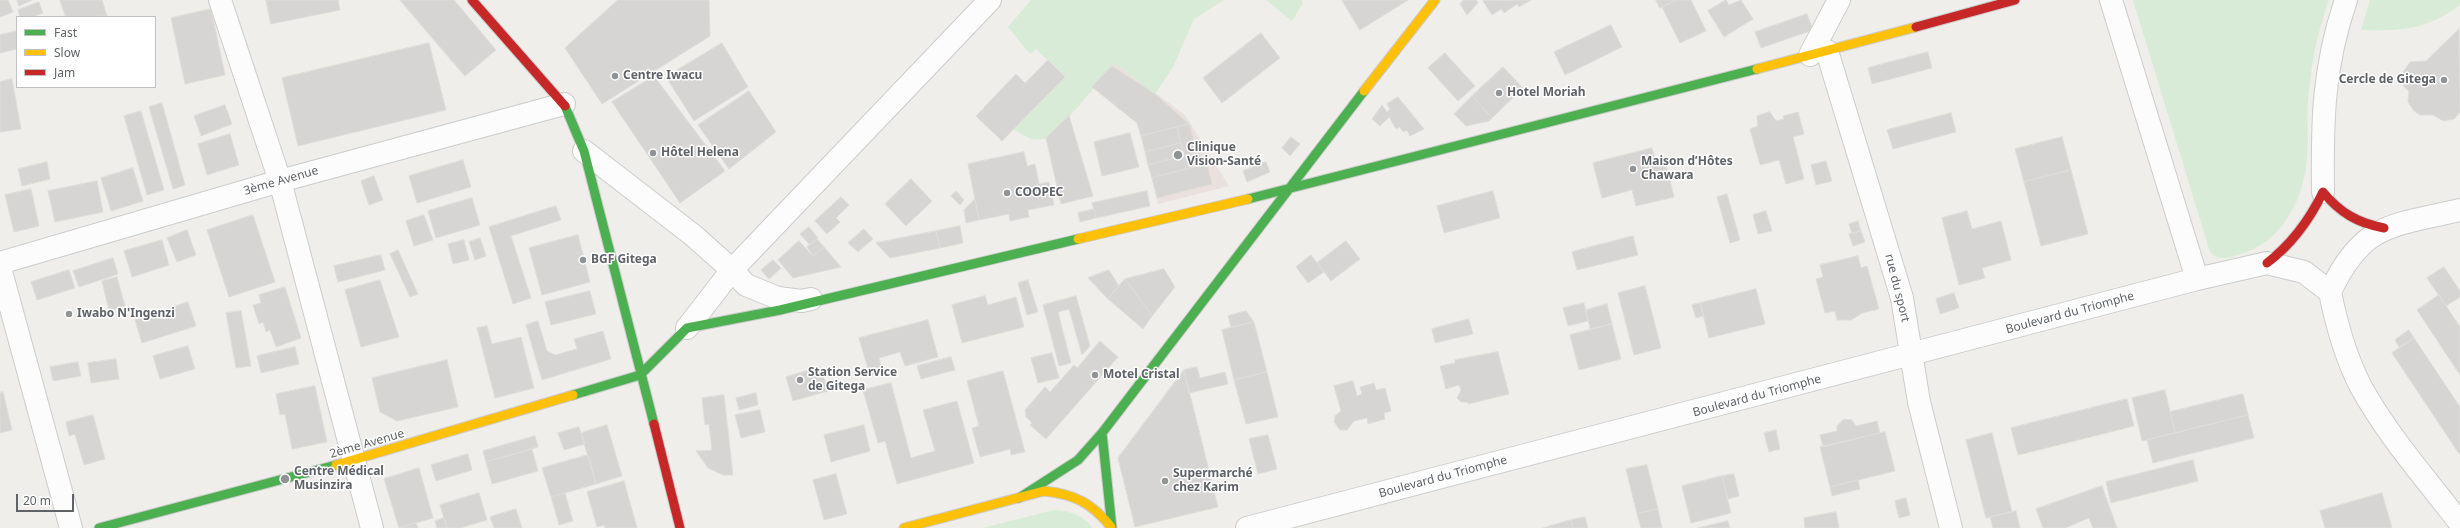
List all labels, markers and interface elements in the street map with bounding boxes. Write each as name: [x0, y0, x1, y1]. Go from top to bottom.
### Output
legend: [16, 16, 156, 88]
text: Fast: [54, 24, 77, 41]
text: Slow: [54, 44, 80, 61]
text: Jam: [54, 64, 75, 81]
place label: Centre Iwacu: [623, 69, 702, 83]
marker: Centre Iwacu: [610, 71, 620, 81]
place label: Cercle de Gitega: [2339, 73, 2436, 87]
marker: Cercle de Gitega: [2439, 75, 2449, 85]
place label: Hotel Moriah: [1507, 86, 1586, 100]
marker: Hotel Moriah: [1494, 88, 1504, 98]
place label: Clinique Vision-Santé: [1187, 141, 1261, 169]
place label: Hôtel Helena: [661, 146, 739, 160]
marker: Hôtel Helena: [648, 148, 658, 158]
marker: Clinique Vision-Santé: [1172, 149, 1184, 161]
place label: Maison d’Hôtes Chawara: [1641, 155, 1733, 183]
street label: 3ème Avenue: [242, 163, 320, 199]
marker: Maison d’Hôtes Chawara: [1628, 164, 1638, 174]
place label: COOPEC: [1015, 186, 1063, 200]
marker: COOPEC: [1002, 188, 1012, 198]
street label: rue du sport: [1882, 252, 1912, 324]
place label: BGF Gitega: [591, 253, 657, 267]
marker: BGF Gitega: [578, 255, 588, 265]
street label: Boulevard du Triomphe: [2004, 289, 2136, 337]
place label: Iwabo N'Ingenzi: [77, 307, 175, 321]
marker: Iwabo N'Ingenzi: [64, 309, 74, 319]
place label: Station Service de Gitega: [808, 366, 897, 394]
place label: Motel Cristal: [1103, 368, 1180, 382]
marker: Motel Cristal: [1090, 370, 1100, 380]
street label: Boulevard du Triomphe: [1691, 372, 1823, 420]
marker: Station Service de Gitega: [795, 375, 805, 385]
street label: 2ème Avenue: [328, 426, 406, 462]
street label: Boulevard du Triomphe: [1377, 453, 1509, 501]
place label: Centre Médical Musinzira: [294, 465, 384, 493]
place label: Supermarché chez Karim: [1173, 467, 1253, 495]
marker: Centre Médical Musinzira: [279, 473, 291, 485]
marker: Supermarché chez Karim: [1160, 476, 1170, 486]
scale bar: [18, 486, 76, 512]
text: 20 m: [23, 492, 51, 509]

